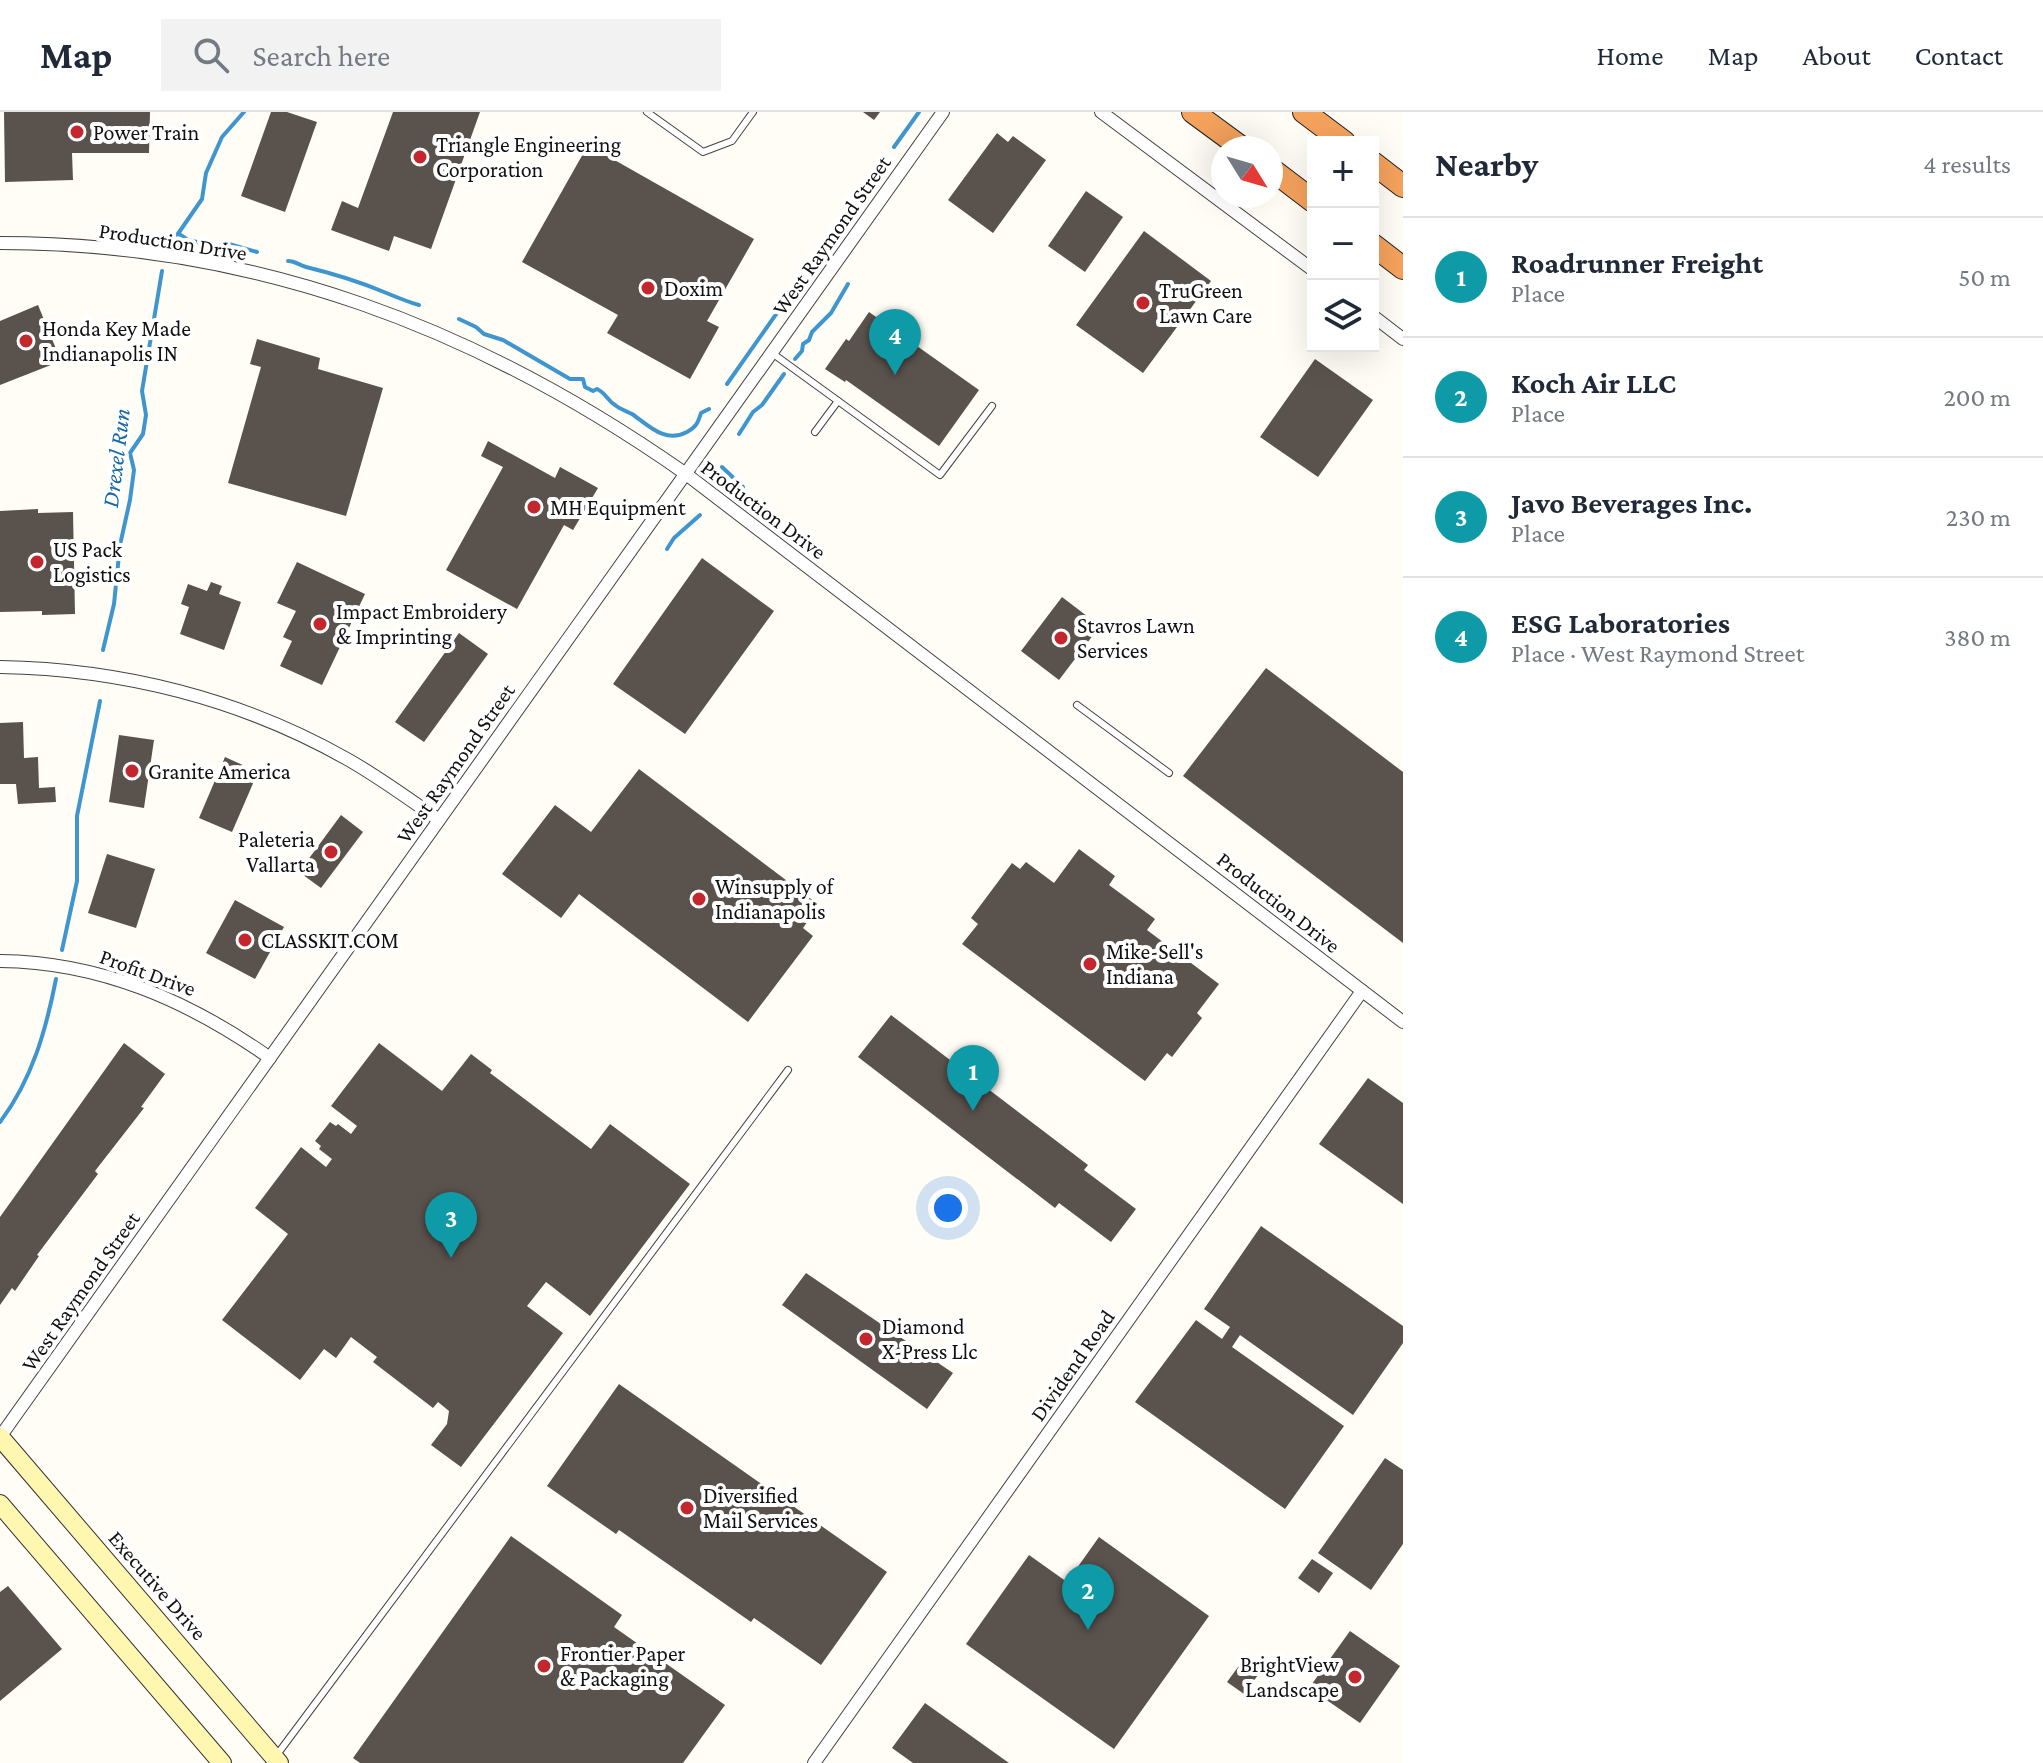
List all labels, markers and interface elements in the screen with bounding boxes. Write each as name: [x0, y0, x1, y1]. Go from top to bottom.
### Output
search box: [161, 19, 721, 91]
icon: search: [189, 33, 233, 77]
text: Map: [40, 34, 113, 76]
text: Search here: [253, 39, 390, 72]
text: Home: [1597, 40, 1664, 71]
text: Map: [1708, 40, 1759, 71]
text: About: [1803, 40, 1871, 71]
text: Contact: [1915, 40, 2003, 71]
place label: Power Train: [93, 120, 199, 145]
marker: Power Train: [68, 123, 86, 141]
place label: Triangle Engineering Corporation: [436, 132, 621, 182]
north arrow: [1211, 136, 1283, 208]
map controls: [1307, 136, 1379, 352]
button: +: [1307, 136, 1379, 208]
text: Nearby: [1435, 146, 1538, 183]
marker: Triangle Engineering Corporation: [411, 148, 429, 166]
street label: West Raymond Street: [767, 150, 896, 320]
text: 4 results: [1923, 150, 2011, 179]
button: −: [1307, 208, 1379, 280]
street label: Production Drive: [97, 217, 249, 266]
text: Roadrunner Freight: [1511, 246, 1763, 279]
text: 1: [1456, 263, 1466, 292]
text: 50 m: [1958, 263, 2011, 292]
place label: Doxim: [664, 276, 723, 301]
place label: TruGreen Lawn Care: [1159, 278, 1252, 328]
marker: Doxim: [639, 279, 657, 297]
text: Place: [1511, 279, 1565, 308]
button: layers: [1307, 280, 1379, 352]
marker: TruGreen Lawn Care: [1134, 294, 1152, 312]
pin: 4: [869, 309, 921, 375]
place label: Honda Key Made Indianapolis IN: [42, 316, 191, 366]
marker: Honda Key Made Indianapolis IN: [17, 332, 35, 350]
text: Koch Air LLC: [1511, 366, 1676, 399]
text: 2: [1454, 383, 1468, 412]
text: 200 m: [1943, 383, 2011, 412]
text: Place: [1511, 399, 1565, 428]
water label: Drexel Run: [96, 407, 135, 509]
street label: Production Drive: [697, 454, 831, 564]
text: Javo Beverages Inc.: [1511, 486, 1752, 519]
place label: MH Equipment: [550, 495, 686, 520]
marker: MH Equipment: [525, 498, 543, 516]
text: 3: [1455, 503, 1467, 532]
text: 230 m: [1946, 503, 2011, 532]
text: Place: [1511, 519, 1565, 548]
place label: US Pack Logistics: [53, 537, 131, 587]
marker: US Pack Logistics: [28, 553, 46, 571]
place label: Impact Embroidery & Imprinting: [336, 599, 508, 649]
text: ESG Laboratories: [1511, 606, 1730, 639]
place label: Stavros Lawn Services: [1077, 613, 1195, 663]
marker: Impact Embroidery & Imprinting: [311, 615, 329, 633]
text: 4: [1454, 623, 1468, 652]
text: 380 m: [1944, 623, 2011, 652]
marker: Stavros Lawn Services: [1052, 629, 1070, 647]
text: Place · West Raymond Street: [1511, 639, 1804, 668]
street label: West Raymond Street: [391, 678, 520, 848]
place label: Granite America: [148, 759, 291, 784]
marker: Granite America: [123, 762, 141, 780]
place label: Paleteria Vallarta: [238, 827, 315, 877]
marker: Paleteria Vallarta: [322, 843, 340, 861]
street label: Production Drive: [1212, 847, 1345, 958]
place label: Winsupply of Indianapolis: [715, 874, 835, 924]
marker: Winsupply of Indianapolis: [690, 890, 708, 908]
place label: CLASSKIT.COM: [261, 928, 399, 953]
marker: CLASSKIT.COM: [236, 931, 254, 949]
place label: Mike-Sell's Indiana: [1106, 939, 1203, 989]
street label: Profit Drive: [96, 944, 199, 1001]
marker: Mike-Sell's Indiana: [1081, 955, 1099, 973]
pin: 1: [947, 1045, 999, 1111]
your location: [928, 1188, 968, 1228]
pin: 3: [425, 1192, 477, 1258]
street label: West Raymond Street: [16, 1206, 145, 1376]
street label: Dividend Road: [1025, 1305, 1120, 1426]
place label: Diamond X-Press Llc: [882, 1314, 977, 1364]
marker: Diamond X-Press Llc: [857, 1330, 875, 1348]
place label: Diversified Mail Services: [703, 1483, 818, 1533]
marker: Diversified Mail Services: [678, 1499, 696, 1517]
street label: Executive Drive: [103, 1526, 212, 1645]
pin: 2: [1062, 1564, 1114, 1630]
place label: Frontier Paper & Packaging: [560, 1641, 686, 1691]
place label: BrightView Landscape: [1240, 1652, 1340, 1702]
marker: Frontier Paper & Packaging: [535, 1657, 553, 1675]
marker: BrightView Landscape: [1346, 1668, 1364, 1686]

